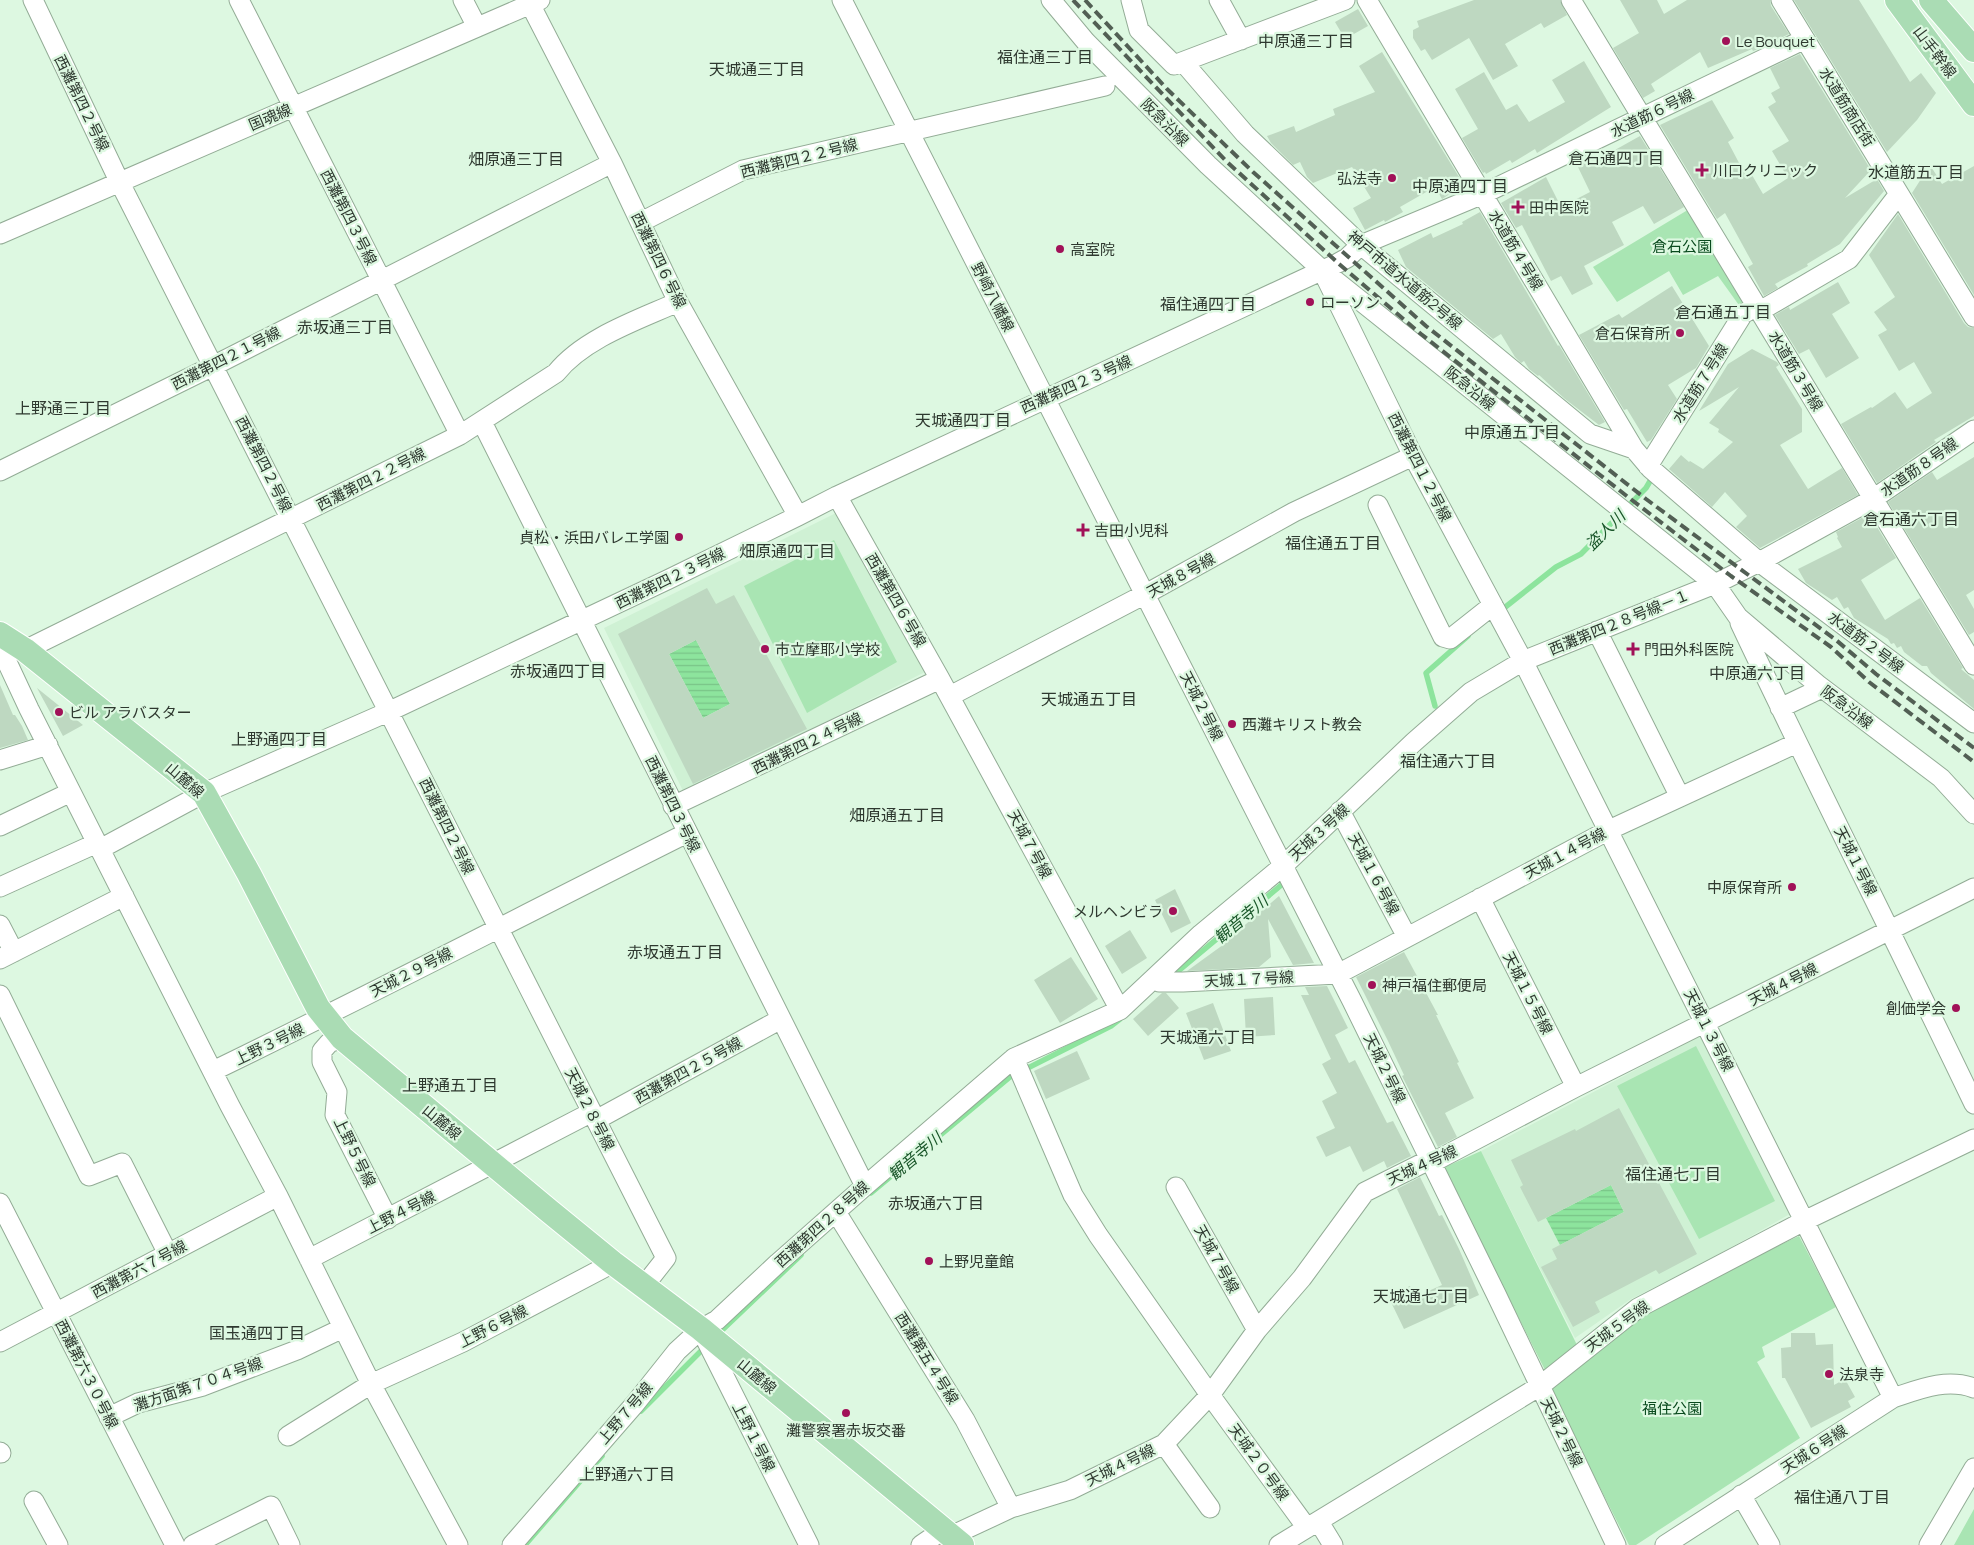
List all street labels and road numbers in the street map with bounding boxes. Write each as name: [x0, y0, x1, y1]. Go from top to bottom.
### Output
street label: 山手幹線: [1909, 22, 1961, 82]
street label: 西灘第四２号線: [50, 51, 114, 155]
street label: 水道筋商店街: [1814, 63, 1880, 151]
street label: 水道筋６号線: [1607, 84, 1697, 142]
street label: 阪急沿線: [1136, 93, 1194, 151]
street label: 国魂線: [245, 99, 295, 135]
street label: 西灘第四２２号線: [738, 133, 860, 183]
street label: 西灘第四３号線: [316, 165, 382, 269]
street label: 水道筋４号線: [1484, 206, 1548, 294]
street label: 西灘第四６号線: [627, 208, 691, 312]
street label: 神戸市道水道筋2号線: [1343, 226, 1467, 334]
street label: 野崎八幡線: [967, 259, 1019, 335]
street label: 西灘第四２１号線: [168, 321, 284, 395]
street label: 水道筋３号線: [1764, 327, 1828, 415]
street label: 水道筋７号線: [1667, 339, 1733, 427]
street label: 西灘第四２３号線: [1017, 350, 1135, 418]
street label: 阪急沿線: [1440, 361, 1500, 415]
street label: 西灘第四１２号線: [1383, 409, 1457, 525]
street label: 西灘第四２号線: [231, 412, 297, 516]
street label: 水道筋８号線: [1876, 433, 1962, 501]
street label: 西灘第四２２号線: [313, 442, 429, 516]
street label: 西灘第四２３号線: [611, 542, 729, 614]
street label: 天城８号線: [1143, 548, 1219, 602]
street label: 西灘第四６号線: [861, 549, 931, 651]
street label: 西灘第四２８号線－１: [1546, 584, 1692, 660]
street label: 水道筋２号線: [1824, 607, 1908, 677]
street label: 天城２号線: [1176, 668, 1228, 744]
street label: 阪急沿線: [1817, 681, 1877, 733]
street label: 西灘第四２４号線: [748, 707, 866, 779]
street label: 西灘第四３号線: [641, 752, 705, 856]
street label: 山麓線: [161, 757, 209, 803]
street label: 西灘第四２号線: [415, 774, 479, 878]
street label: 天城３号線: [1284, 799, 1354, 865]
street label: 天城７号線: [1003, 806, 1057, 882]
street label: 天城１４号線: [1520, 823, 1610, 883]
street label: 天城１号線: [1830, 823, 1882, 899]
street label: 天城１６号線: [1344, 829, 1404, 919]
street label: 天城２９号線: [366, 942, 456, 1002]
street label: 天城１５号線: [1498, 948, 1558, 1038]
street label: 天城４号線: [1745, 958, 1821, 1010]
street label: 天城１７号線: [1204, 966, 1294, 992]
street label: 天城１３号線: [1679, 985, 1739, 1075]
street label: 上野３号線: [231, 1018, 307, 1070]
street label: 天城２号線: [1359, 1030, 1411, 1106]
street label: 西灘第四２５号線: [630, 1032, 746, 1108]
street label: 天城２８号線: [560, 1064, 620, 1154]
street label: 山麓線: [418, 1099, 466, 1145]
street label: 上野５号線: [329, 1114, 381, 1190]
street label: 天城４号線: [1383, 1140, 1461, 1190]
street label: 西灘第四２８号線: [770, 1176, 874, 1272]
street label: 上野４号線: [363, 1186, 439, 1238]
street label: 天城７号線: [1190, 1221, 1244, 1297]
street label: 西灘第六７号線: [88, 1235, 190, 1303]
street label: 天城５号線: [1580, 1295, 1654, 1357]
street label: 上野６号線: [455, 1300, 531, 1352]
street label: 西灘第五４号線: [890, 1308, 964, 1408]
street label: 西灘第六３０号線: [50, 1316, 124, 1432]
street label: 灘方面第７０４号線: [131, 1352, 265, 1416]
street label: 山麓線: [733, 1353, 781, 1399]
street label: 上野７号線: [593, 1378, 657, 1448]
street label: 天城２号線: [1536, 1394, 1588, 1470]
street label: 上野１号線: [728, 1399, 780, 1475]
street label: 天城２０号線: [1224, 1419, 1294, 1505]
street label: 天城６号線: [1777, 1420, 1851, 1478]
street label: 天城４号線: [1082, 1439, 1158, 1491]

